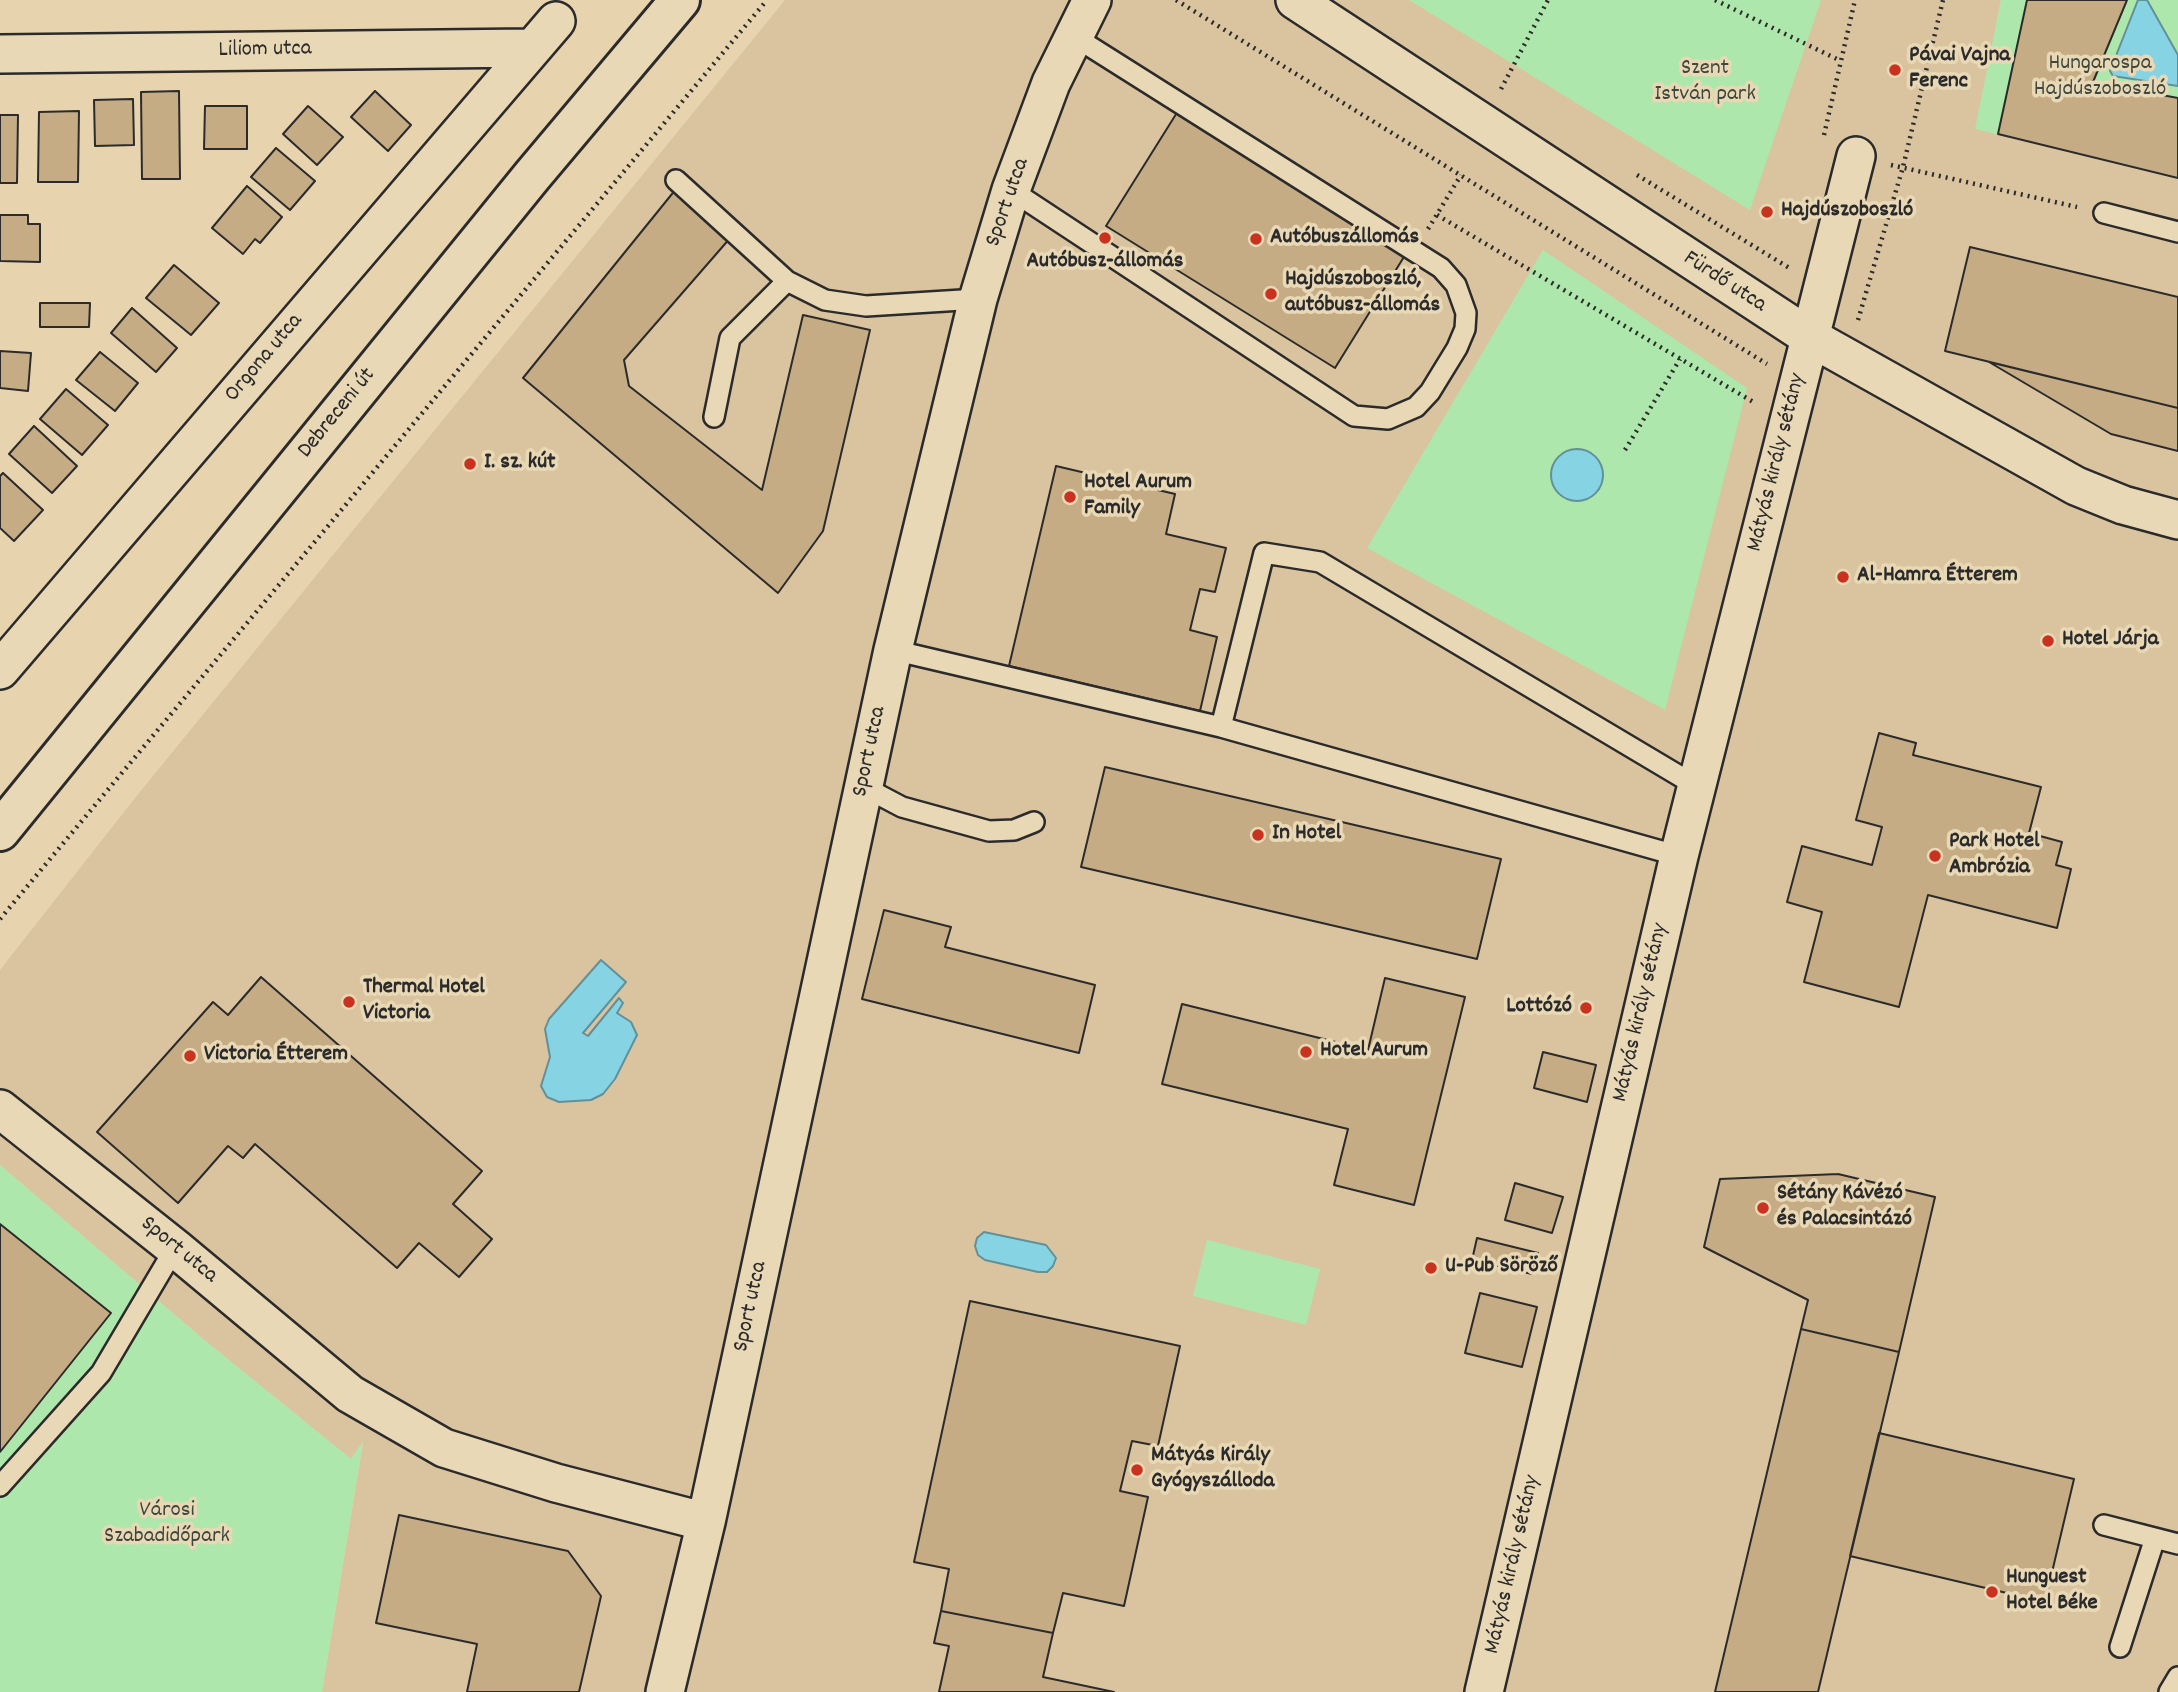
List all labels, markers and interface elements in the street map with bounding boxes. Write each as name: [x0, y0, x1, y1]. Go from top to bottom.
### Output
street label: Liliom utca: [218, 36, 312, 66]
place label: Pávai Vajna Ferenc: [1909, 43, 2010, 97]
park label: Hungarospa Hajdúszoboszló: [2034, 51, 2166, 105]
park label: Szent István park: [1654, 56, 1756, 110]
marker: Pávai Vajna Ferenc: [1887, 62, 1903, 78]
street label: Sport utca: [981, 155, 1037, 251]
place label: Hajdúszoboszló: [1781, 198, 1913, 226]
marker: Hajdúszoboszló: [1759, 204, 1775, 220]
place label: Autóbuszállomás: [1270, 225, 1419, 253]
marker: Autóbusz-állomás: [1097, 230, 1113, 246]
marker: Autóbuszállomás: [1248, 231, 1264, 247]
street label: Fürdő utca: [1677, 246, 1771, 320]
place label: Autóbusz-állomás: [1027, 249, 1183, 277]
place label: Hajdúszoboszló, autóbusz-állomás: [1285, 267, 1440, 321]
marker: Hajdúszoboszló, autóbusz-állomás: [1263, 286, 1279, 302]
street label: Orgona utca: [220, 309, 310, 409]
street label: Debreceni út: [293, 363, 383, 465]
street label: Mátyás király sétány: [1743, 371, 1813, 555]
place label: I. sz. kút: [484, 450, 556, 478]
marker: I. sz. kút: [462, 456, 478, 472]
place label: Hotel Aurum Family: [1084, 470, 1192, 524]
marker: Hotel Aurum Family: [1062, 489, 1078, 505]
place label: Al-Hamra Étterem: [1857, 563, 2018, 591]
marker: Al-Hamra Étterem: [1835, 569, 1851, 585]
place label: Hotel Járja: [2062, 627, 2159, 655]
marker: Hotel Járja: [2040, 633, 2056, 649]
street label: Sport utca: [848, 704, 894, 800]
place label: In Hotel: [1272, 821, 1341, 849]
marker: In Hotel: [1250, 827, 1266, 843]
place label: Park Hotel Ambrózia: [1949, 829, 2040, 883]
marker: Park Hotel Ambrózia: [1927, 848, 1943, 864]
street label: Mátyás király sétány: [1608, 921, 1676, 1105]
place label: Thermal Hotel Victoria: [363, 975, 485, 1029]
marker: Thermal Hotel Victoria: [341, 994, 357, 1010]
place label: Lottózó: [1506, 994, 1572, 1022]
marker: Lottózó: [1578, 1000, 1594, 1016]
place label: Hotel Aurum: [1320, 1038, 1428, 1066]
place label: Victoria Étterem: [204, 1042, 348, 1070]
marker: Hotel Aurum: [1298, 1044, 1314, 1060]
marker: Victoria Étterem: [182, 1048, 198, 1064]
place label: Sétány Kávézó és Palacsintázó: [1777, 1181, 1912, 1235]
marker: Sétány Kávézó és Palacsintázó: [1755, 1200, 1771, 1216]
street label: Sport utca: [134, 1211, 222, 1291]
place label: U-Pub Söröző: [1445, 1254, 1558, 1282]
street label: Sport utca: [729, 1259, 775, 1355]
marker: U-Pub Söröző: [1423, 1260, 1439, 1276]
place label: Mátyás Király Gyógyszálloda: [1151, 1443, 1274, 1497]
marker: Mátyás Király Gyógyszálloda: [1129, 1462, 1145, 1478]
street label: Mátyás király sétány: [1480, 1473, 1548, 1657]
park label: Városi Szabadidőpark: [104, 1498, 230, 1552]
place label: Hunguest Hotel Béke: [2006, 1565, 2098, 1619]
marker: Hunguest Hotel Béke: [1984, 1584, 2000, 1600]

